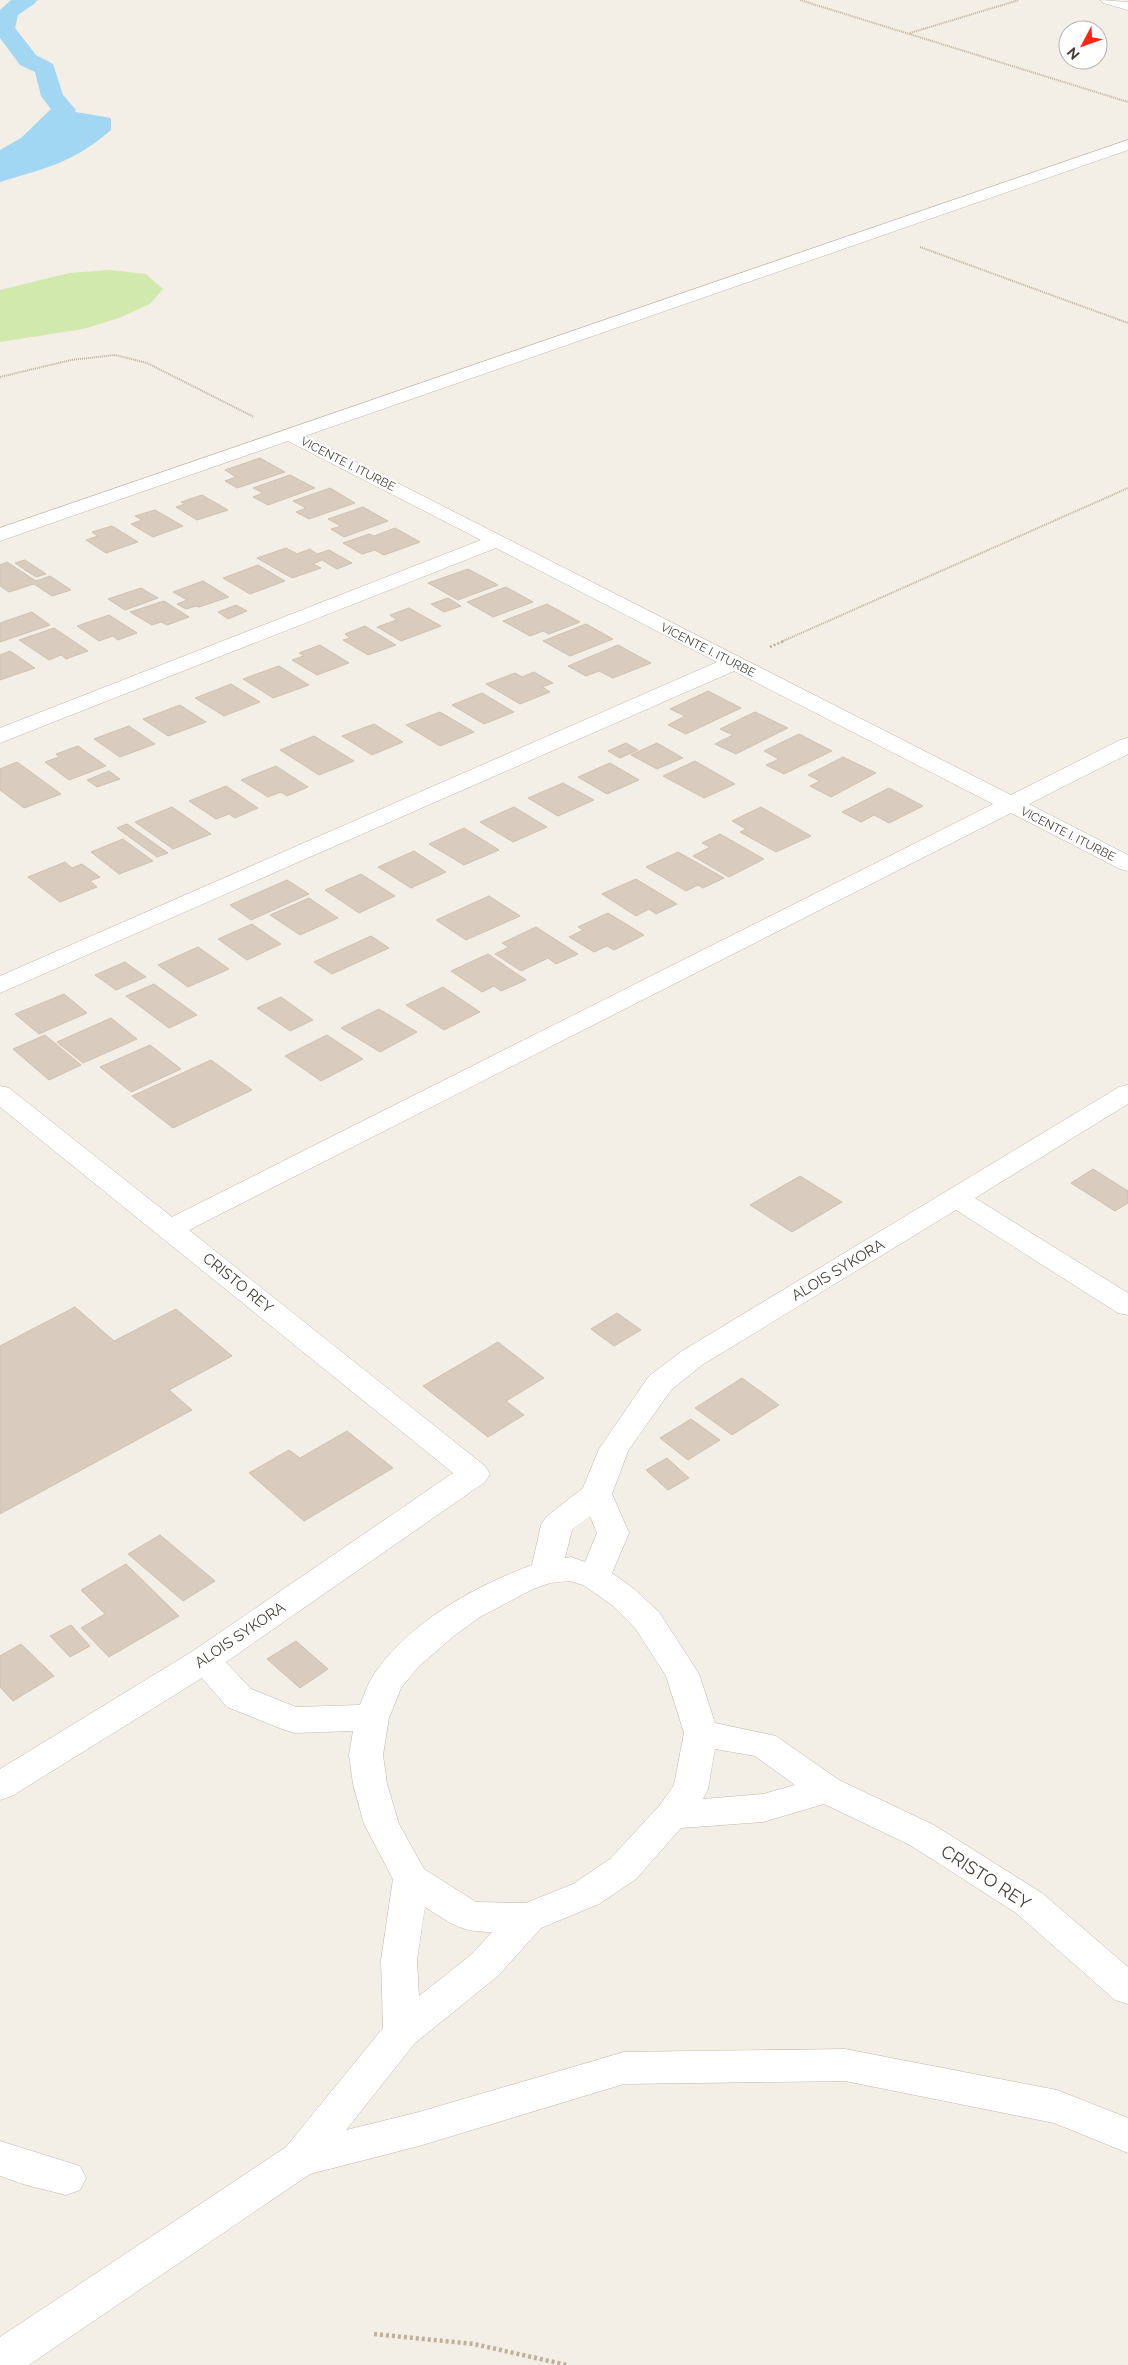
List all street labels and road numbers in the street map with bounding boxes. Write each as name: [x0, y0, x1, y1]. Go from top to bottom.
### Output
street label: VICENTE I. ITURBE: [298, 434, 398, 494]
street label: VICENTE I. ITURBE: [658, 620, 758, 680]
street label: VICENTE I. ITURBE: [1018, 804, 1118, 864]
street label: ALOIS SYKORA: [788, 1235, 888, 1305]
street label: CRISTO REY: [199, 1249, 277, 1317]
street label: ALOIS SYKORA: [191, 1598, 289, 1672]
street label: CRISTO REY: [937, 1840, 1035, 1914]

